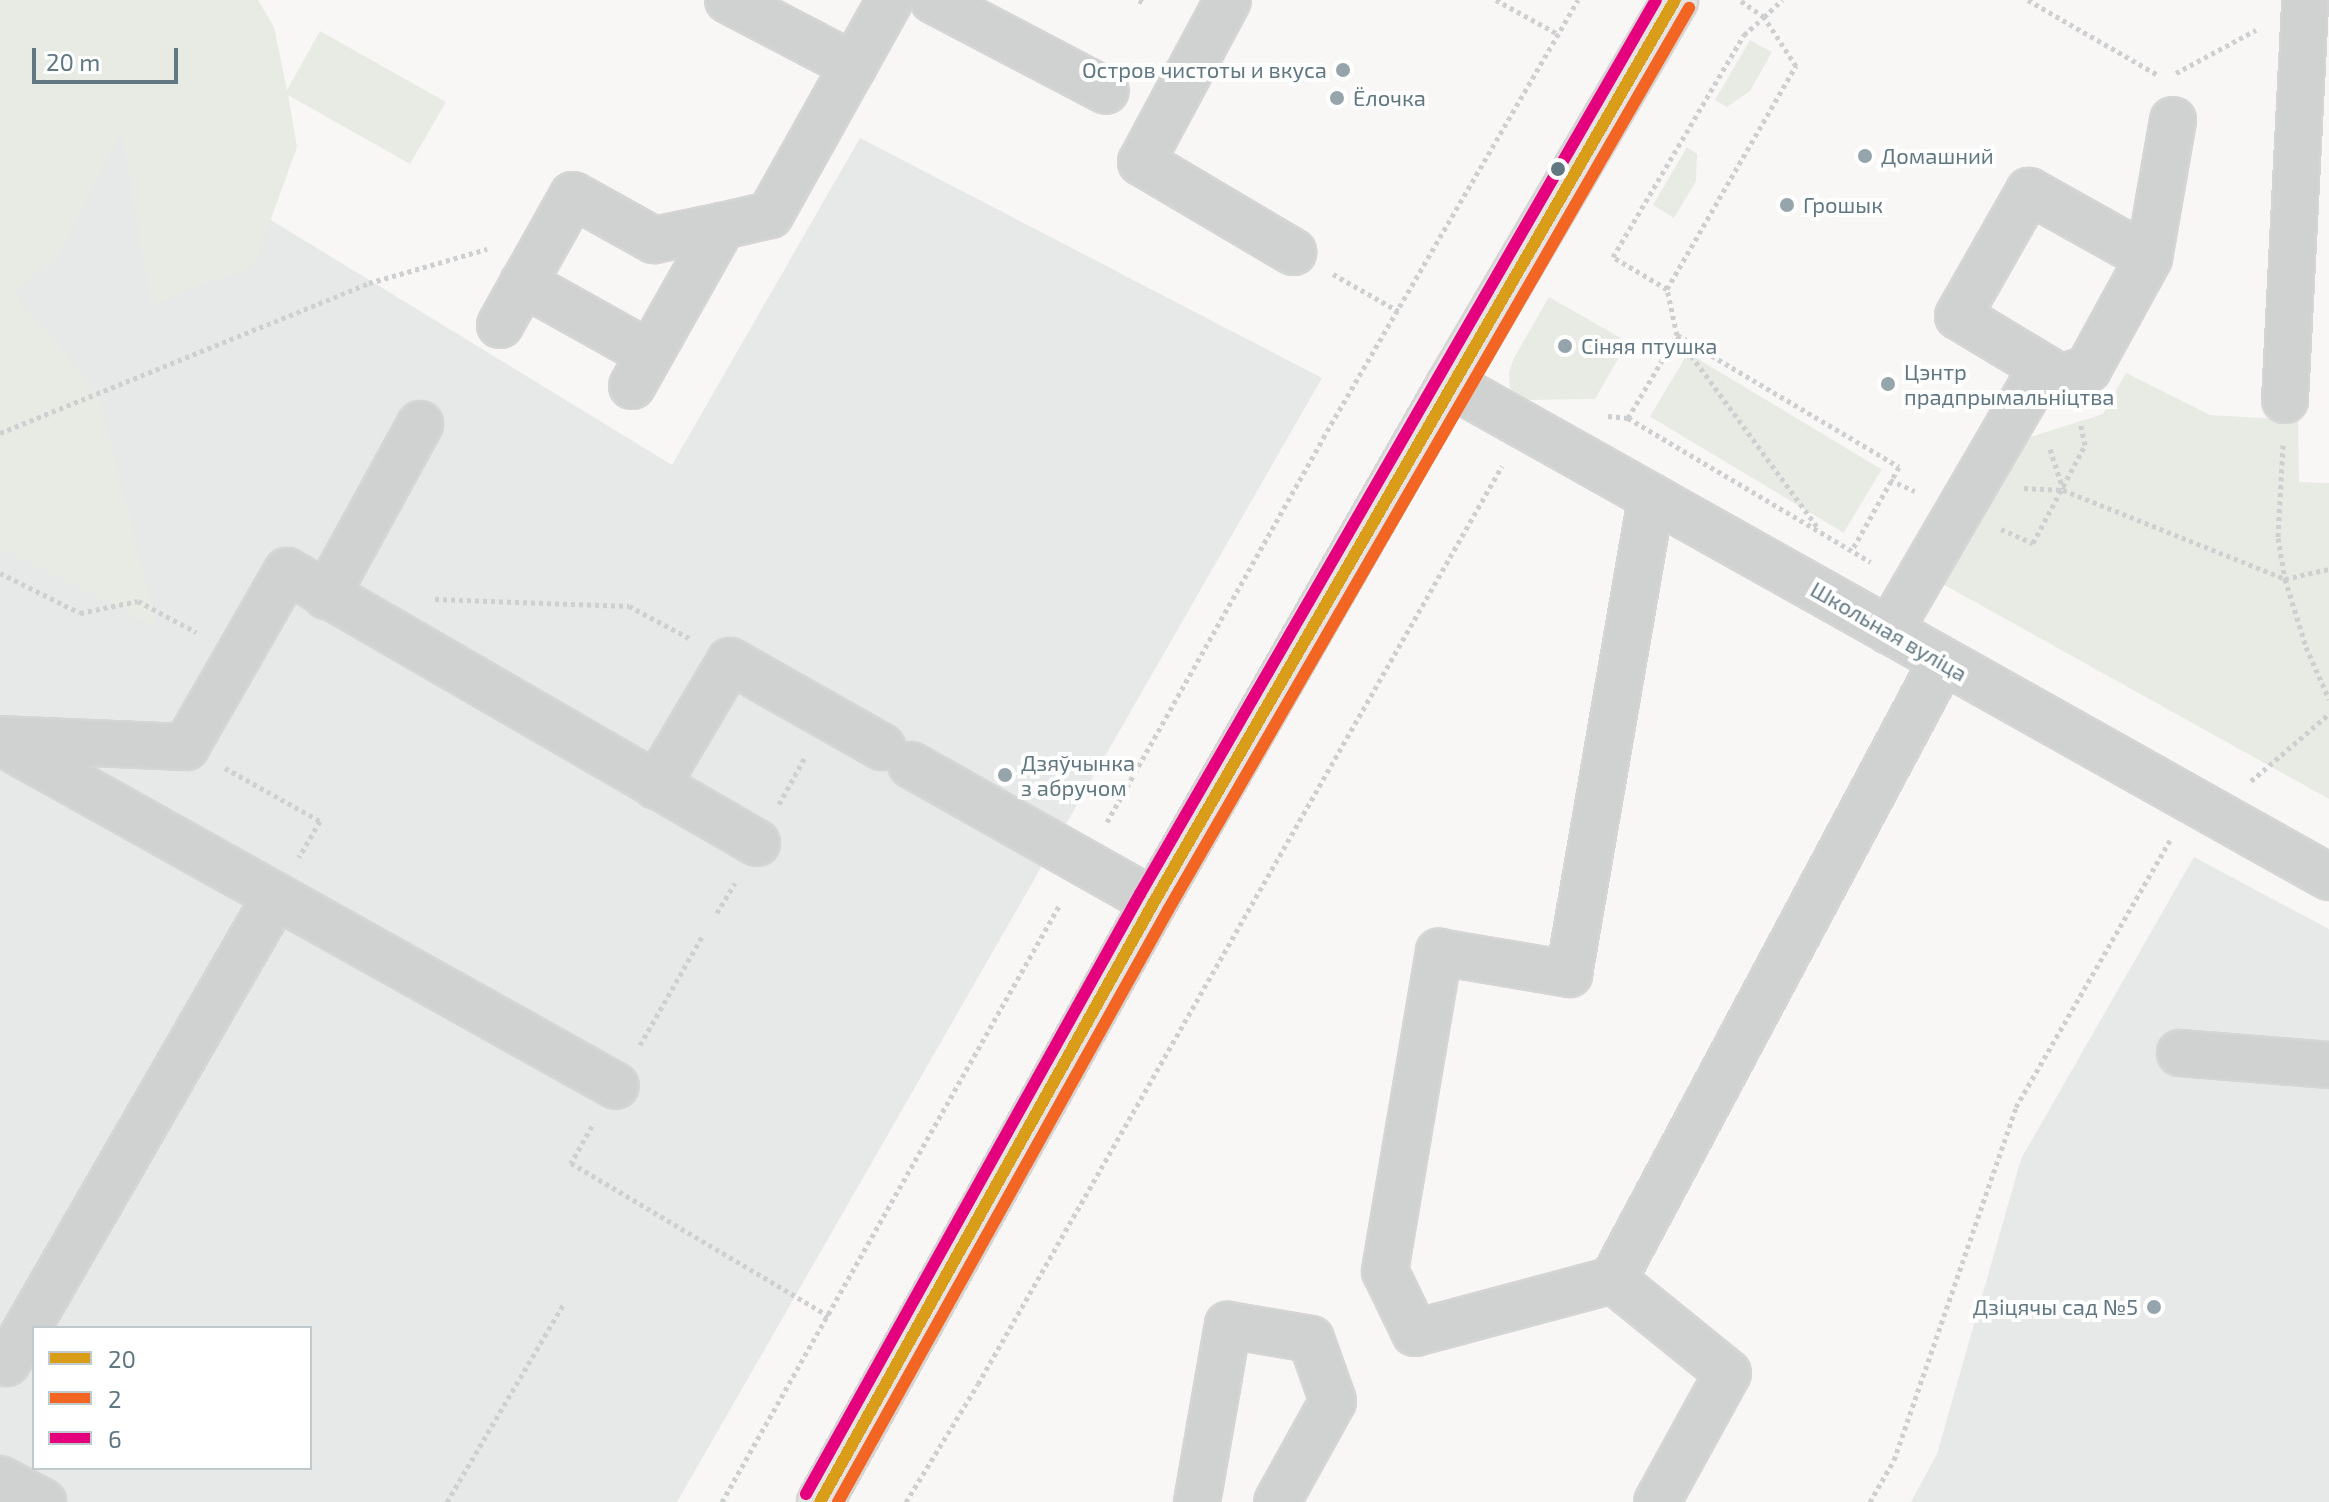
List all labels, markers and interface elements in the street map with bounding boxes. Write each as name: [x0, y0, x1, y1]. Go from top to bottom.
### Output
scale bar: [36, 32, 182, 82]
text: 20 m: [46, 47, 100, 76]
place label: Остров чистоты и вкуса: [1082, 57, 1327, 83]
marker: Остров чистоты и вкуса: [1334, 61, 1352, 79]
place label: Ёлочка: [1353, 85, 1426, 111]
marker: Ёлочка: [1328, 89, 1346, 107]
place label: Домашний: [1881, 143, 1994, 169]
marker: Домашний: [1856, 147, 1874, 165]
unlabelled marker: [1550, 161, 1566, 177]
place label: Грошык: [1803, 192, 1883, 218]
marker: Грошык: [1778, 196, 1796, 214]
place label: Сіняя птушка: [1581, 333, 1717, 359]
marker: Сіняя птушка: [1556, 337, 1574, 355]
place label: Цэнтр прадпрымальніцтва: [1904, 358, 2114, 410]
marker: Цэнтр прадпрымальніцтва: [1879, 375, 1897, 393]
street label: Школьная вуліца: [1806, 576, 1972, 686]
place label: Дзяўчынка з абручом: [1021, 749, 1135, 800]
marker: Дзяўчынка з абручом: [996, 766, 1014, 784]
place label: Дзіцячы сад №5: [1973, 1294, 2138, 1320]
marker: Дзіцячы сад №5: [2145, 1298, 2163, 1316]
legend: [32, 1326, 312, 1470]
text: 20: [108, 1344, 136, 1373]
text: 2: [108, 1384, 122, 1413]
text: 6: [108, 1424, 122, 1453]

